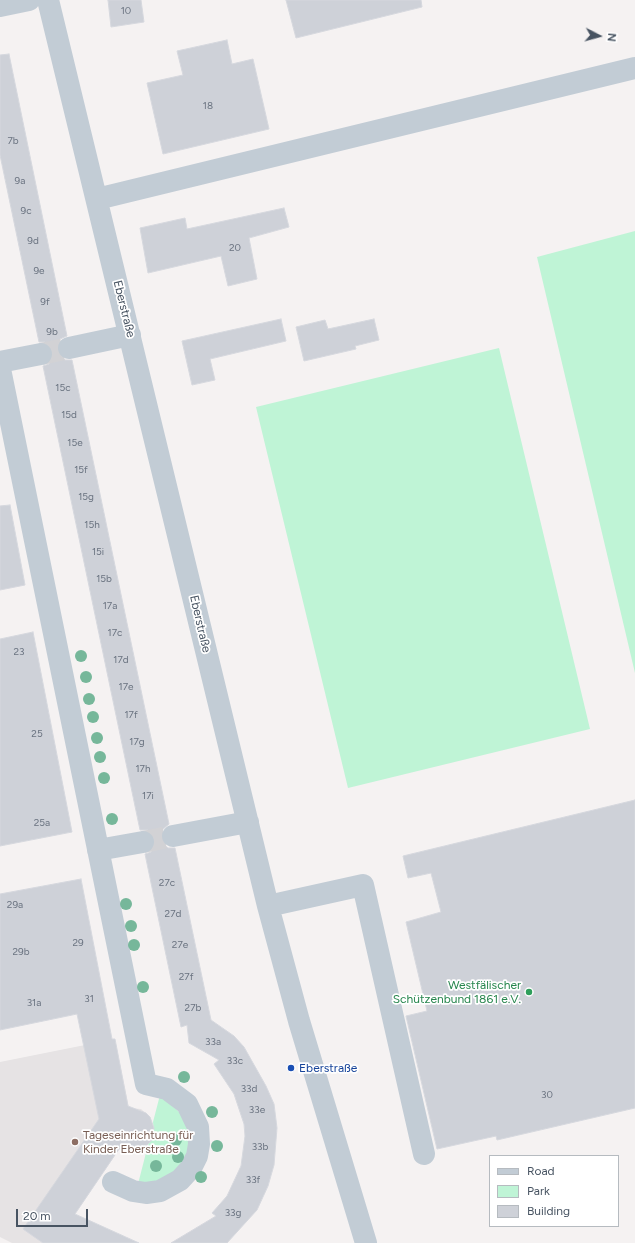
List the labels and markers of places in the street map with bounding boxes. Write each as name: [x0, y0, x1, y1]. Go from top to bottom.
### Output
place label: Westfälischer Schützenbund 1861 e.V.: [393, 978, 521, 1006]
marker: Westfälischer Schützenbund 1861 e.V.: [524, 987, 534, 997]
place label: Eberstraße: [299, 1061, 357, 1075]
marker: Eberstraße: [286, 1063, 296, 1073]
place label: Tageseinrichtung für Kinder Eberstraße: [83, 1128, 193, 1156]
marker: Tageseinrichtung für Kinder Eberstraße: [70, 1137, 80, 1147]

